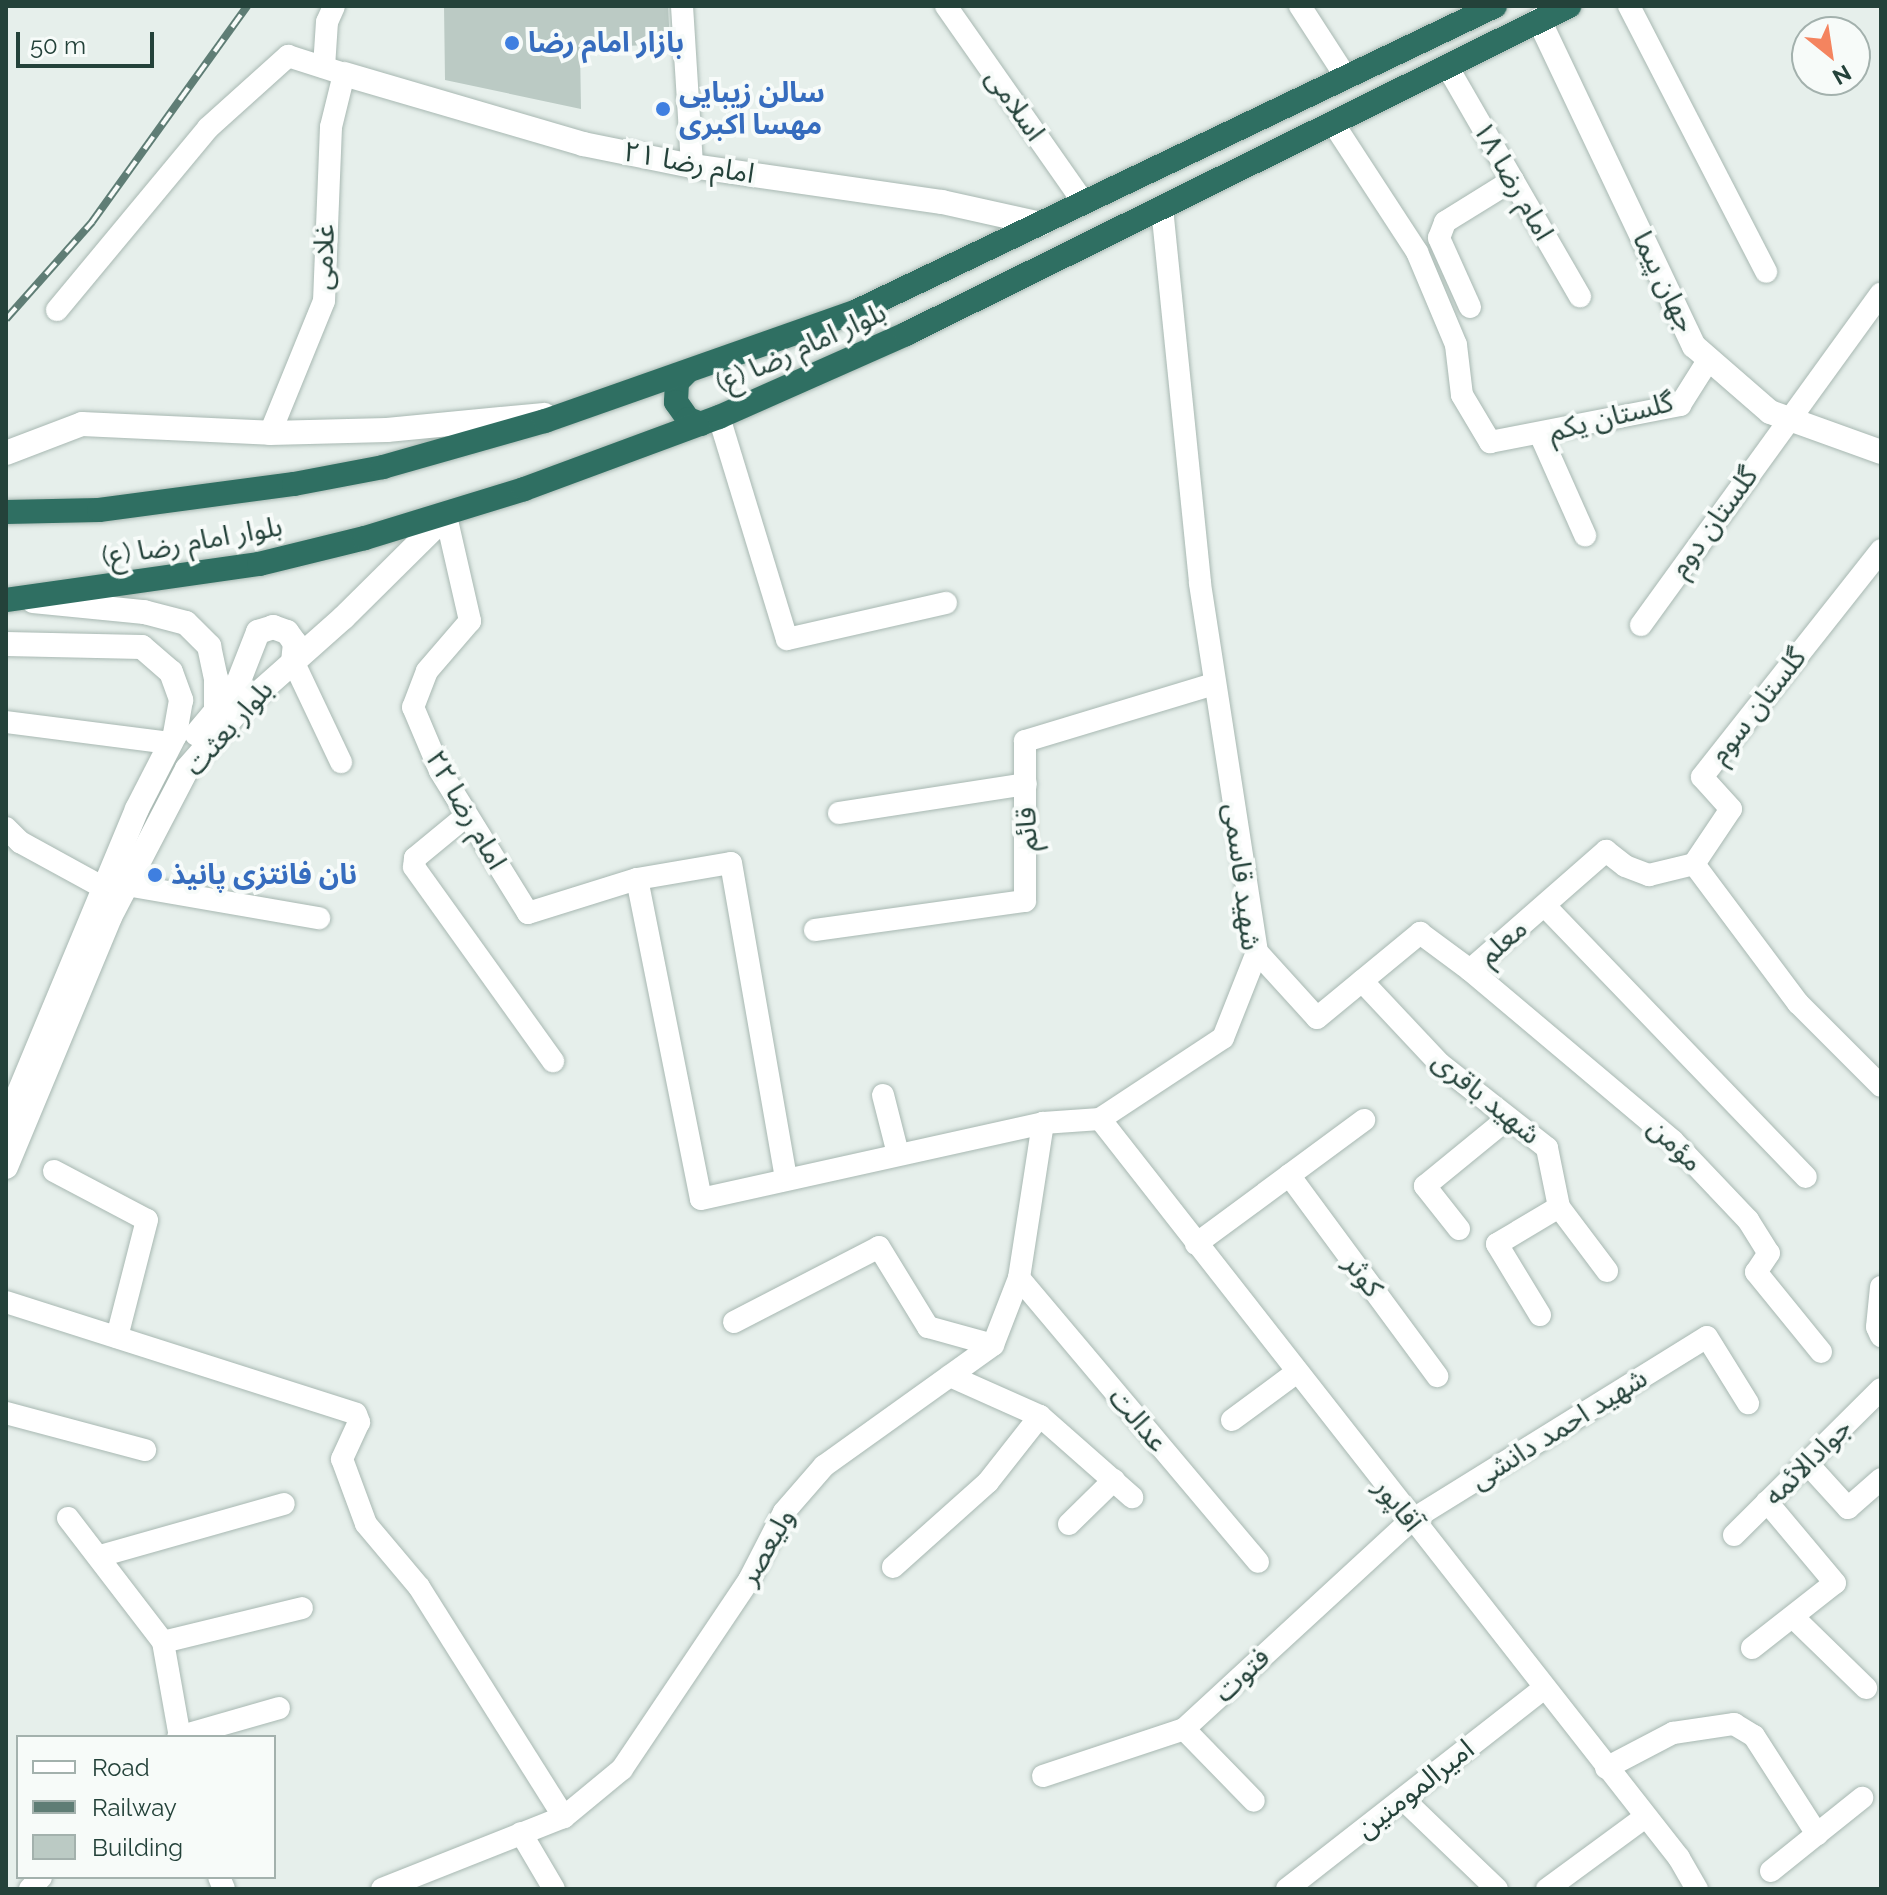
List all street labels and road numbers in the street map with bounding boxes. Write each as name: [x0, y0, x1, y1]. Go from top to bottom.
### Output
street label: اسلامی: [978, 62, 1052, 148]
street label: امام رضا ۱۸: [1465, 115, 1561, 247]
street label: امام رضا ۲۱: [621, 135, 757, 191]
street label: غلامی: [306, 223, 342, 291]
street label: جهان پیما: [1625, 226, 1703, 338]
street label: بلوار امام رضا (ع): [711, 296, 891, 400]
street label: گلستان یکم: [1545, 385, 1677, 449]
street label: گلستان دوم: [1663, 460, 1765, 584]
street label: بلوار امام رضا (ع): [99, 510, 285, 574]
street label: گلستان سوم: [1702, 642, 1814, 770]
street label: بلوار بعثت: [178, 674, 280, 782]
street label: امام رضا ۲۲: [418, 744, 514, 876]
street label: شهید قاسمی: [1216, 801, 1268, 953]
street label: قائم: [1009, 806, 1045, 852]
street label: معلم: [1472, 912, 1534, 972]
street label: شهید باقری: [1425, 1044, 1547, 1152]
street label: مؤمن: [1641, 1111, 1709, 1179]
street label: کوثر: [1336, 1248, 1390, 1304]
street label: شهید احمد دانشی: [1464, 1361, 1654, 1497]
street label: عدالت: [1101, 1381, 1175, 1459]
street label: جوادالائمه: [1757, 1411, 1859, 1513]
street label: آقاپور: [1367, 1471, 1429, 1539]
street label: ولیعصر: [732, 1503, 802, 1591]
street label: فتوت: [1207, 1641, 1277, 1709]
street label: اميرالمومنين: [1349, 1732, 1481, 1846]

